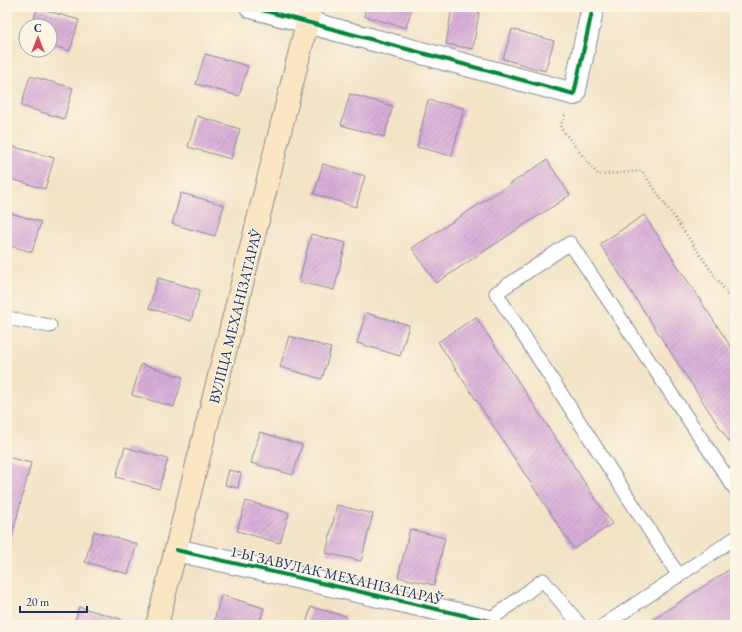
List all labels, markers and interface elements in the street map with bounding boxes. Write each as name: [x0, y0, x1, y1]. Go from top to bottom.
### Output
north arrow: [18, 18, 58, 58]
text: С: [34, 21, 42, 35]
street label: ВУЛІЦА МЕХАНІЗАТАРАЎ: [204, 226, 266, 405]
street label: 1-Ы ЗАВУЛАК МЕХАНІЗАТАРАЎ: [229, 541, 446, 609]
scale bar: [20, 588, 87, 614]
text: 20 m: [26, 594, 50, 610]

